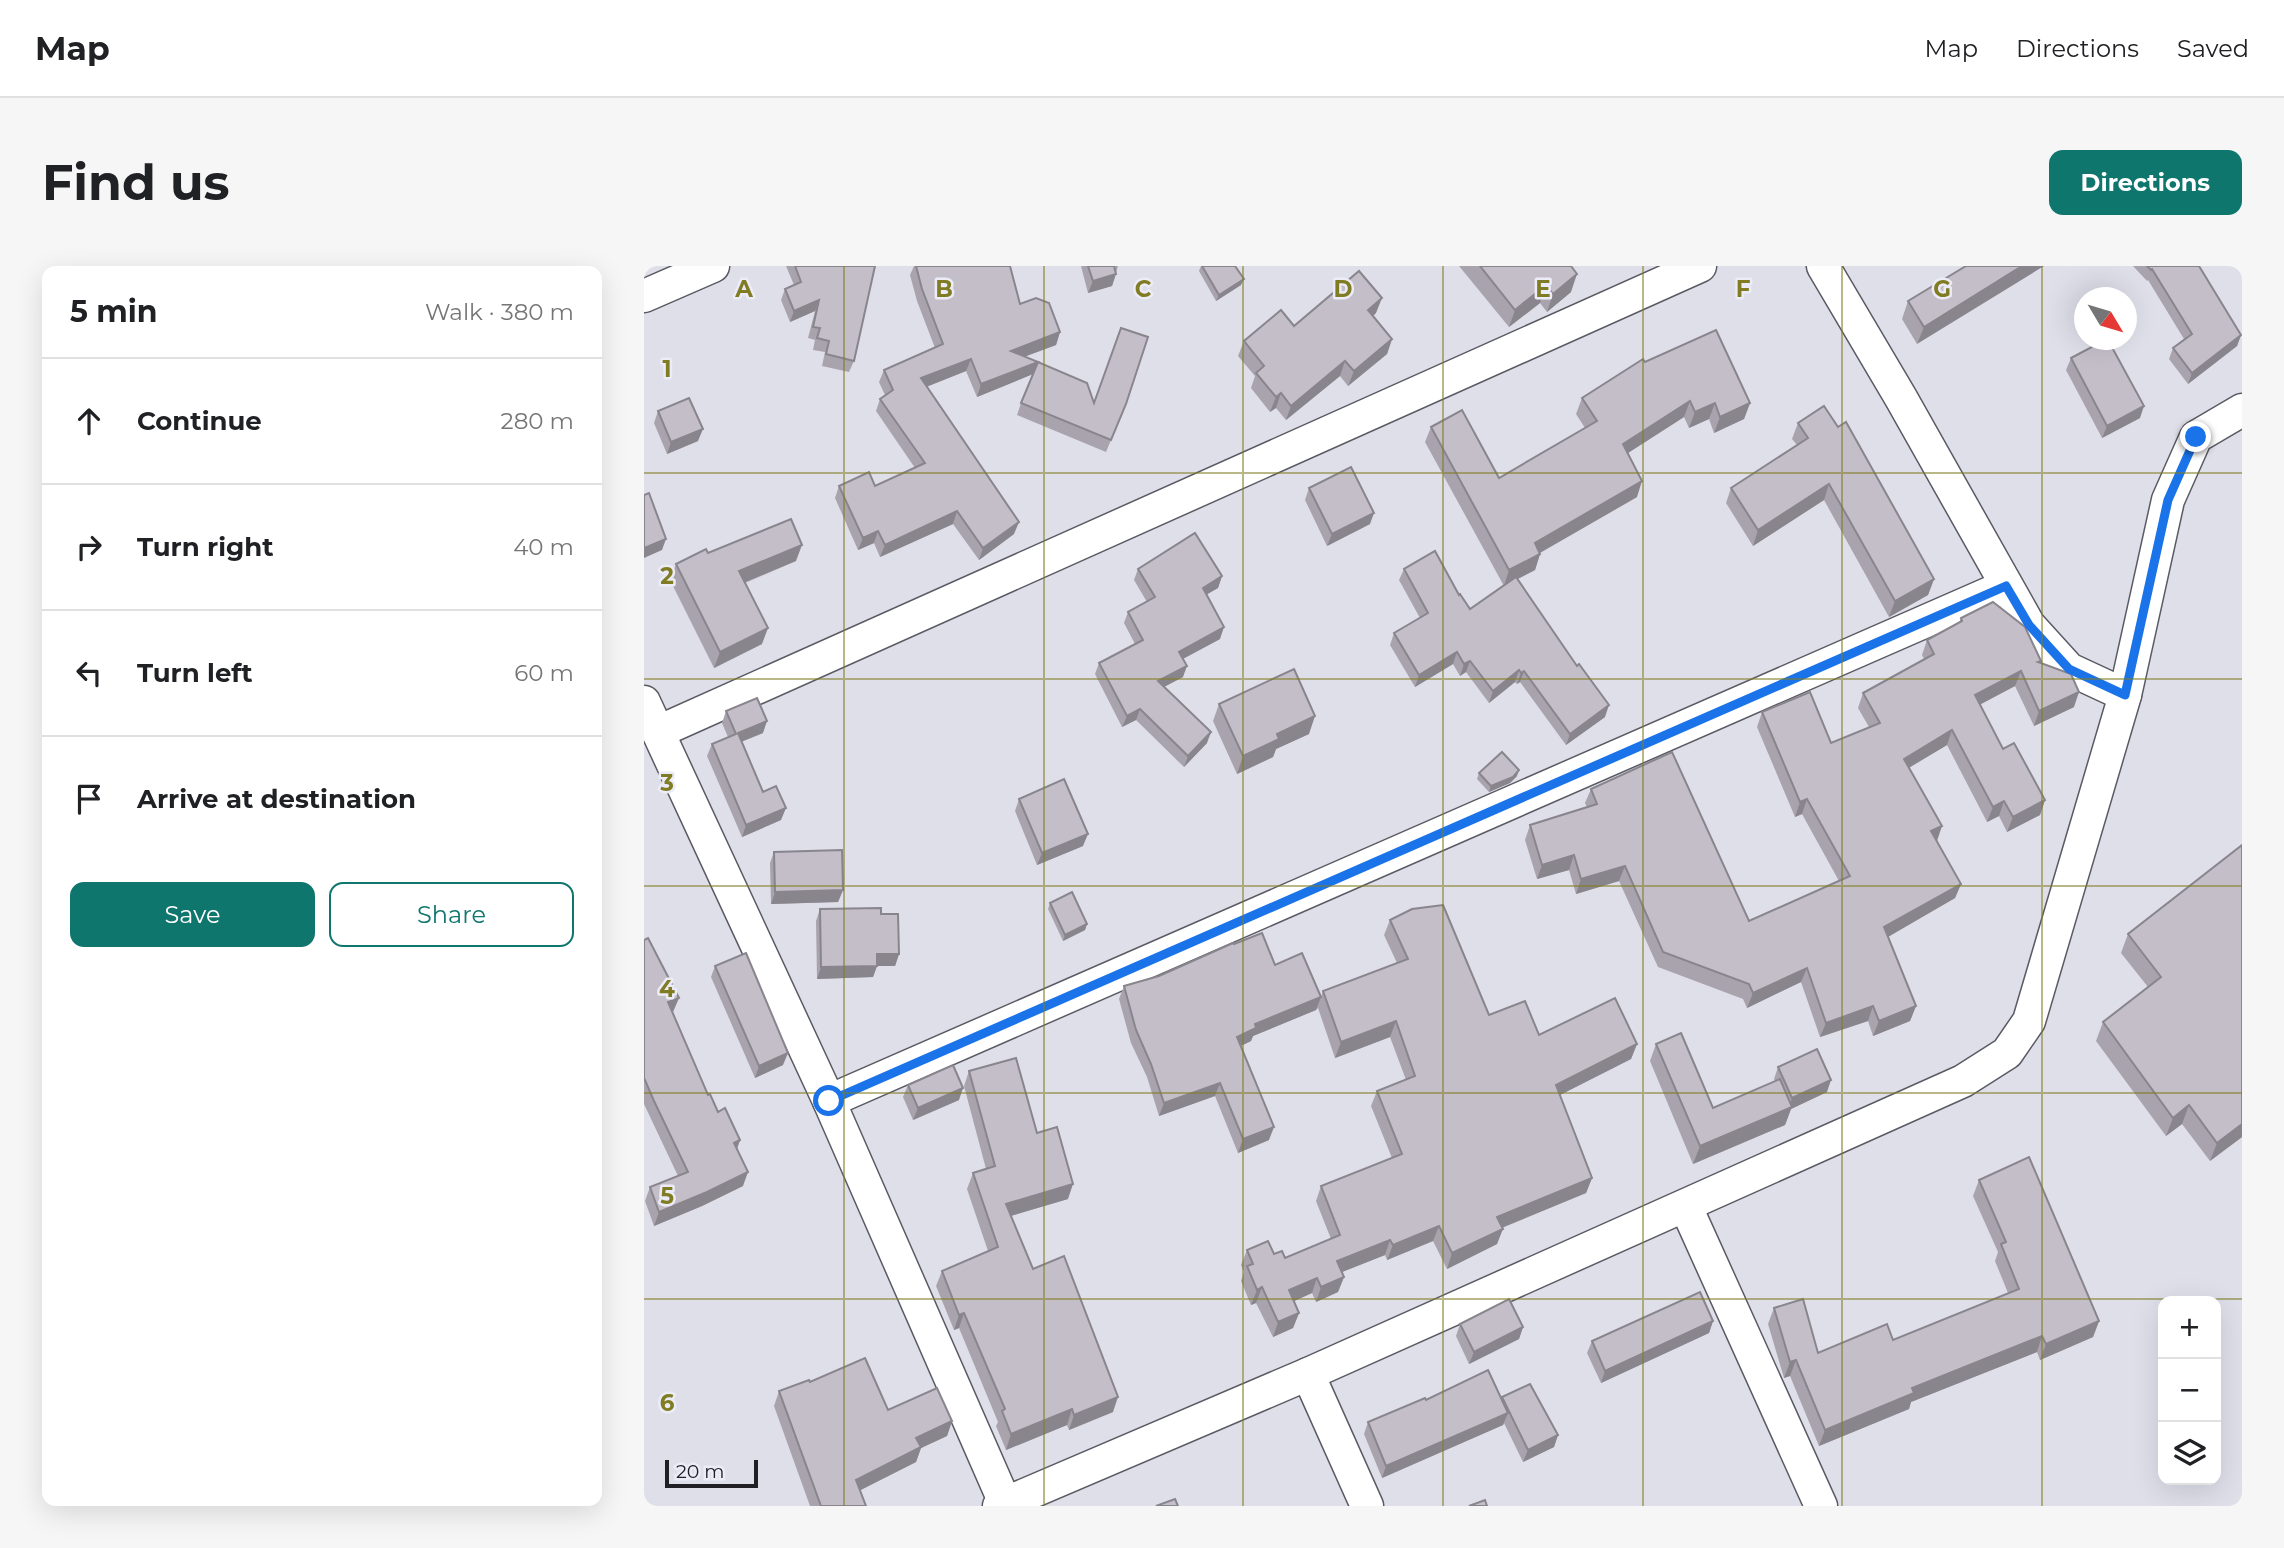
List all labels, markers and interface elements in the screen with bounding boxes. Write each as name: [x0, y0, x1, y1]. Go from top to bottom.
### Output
text: Map: [35, 28, 110, 68]
text: Map: [1925, 34, 1978, 63]
text: Directions: [2016, 34, 2139, 63]
text: Saved: [2177, 34, 2249, 63]
button: Directions: [2049, 150, 2242, 215]
text: Find us: [42, 153, 230, 212]
text: A: [734, 275, 753, 303]
text: B: [935, 275, 953, 303]
text: C: [1135, 275, 1152, 303]
text: D: [1334, 275, 1353, 303]
text: E: [1535, 275, 1551, 303]
text: F: [1736, 275, 1751, 303]
text: G: [1933, 275, 1951, 303]
north arrow: [2074, 287, 2137, 350]
text: 5 min: [70, 293, 158, 330]
text: Walk · 380 m: [425, 298, 574, 326]
text: 1: [662, 355, 672, 383]
icon: ahead: [70, 402, 108, 440]
text: Continue: [137, 405, 262, 437]
text: 280 m: [501, 407, 574, 435]
route end: [2180, 421, 2211, 452]
icon: right: [70, 528, 108, 566]
text: Turn right: [137, 531, 273, 563]
text: 40 m: [513, 533, 574, 561]
text: 2: [660, 562, 674, 590]
icon: left: [70, 654, 108, 692]
text: Turn left: [137, 657, 253, 689]
text: 60 m: [514, 659, 574, 687]
text: 3: [659, 769, 674, 797]
icon: arrive: [70, 780, 108, 818]
text: Arrive at destination: [137, 783, 416, 815]
button: Save: [70, 882, 315, 947]
button: Share: [329, 882, 574, 947]
text: 4: [659, 975, 675, 1003]
route start: [813, 1085, 844, 1116]
text: 5: [660, 1182, 674, 1210]
map controls: [2158, 1296, 2221, 1485]
button: +: [2158, 1296, 2221, 1359]
button: −: [2158, 1359, 2221, 1422]
text: 6: [660, 1389, 675, 1417]
button: layers: [2158, 1422, 2221, 1485]
scale bar: [665, 1457, 758, 1489]
text: 20 m: [676, 1460, 724, 1483]

